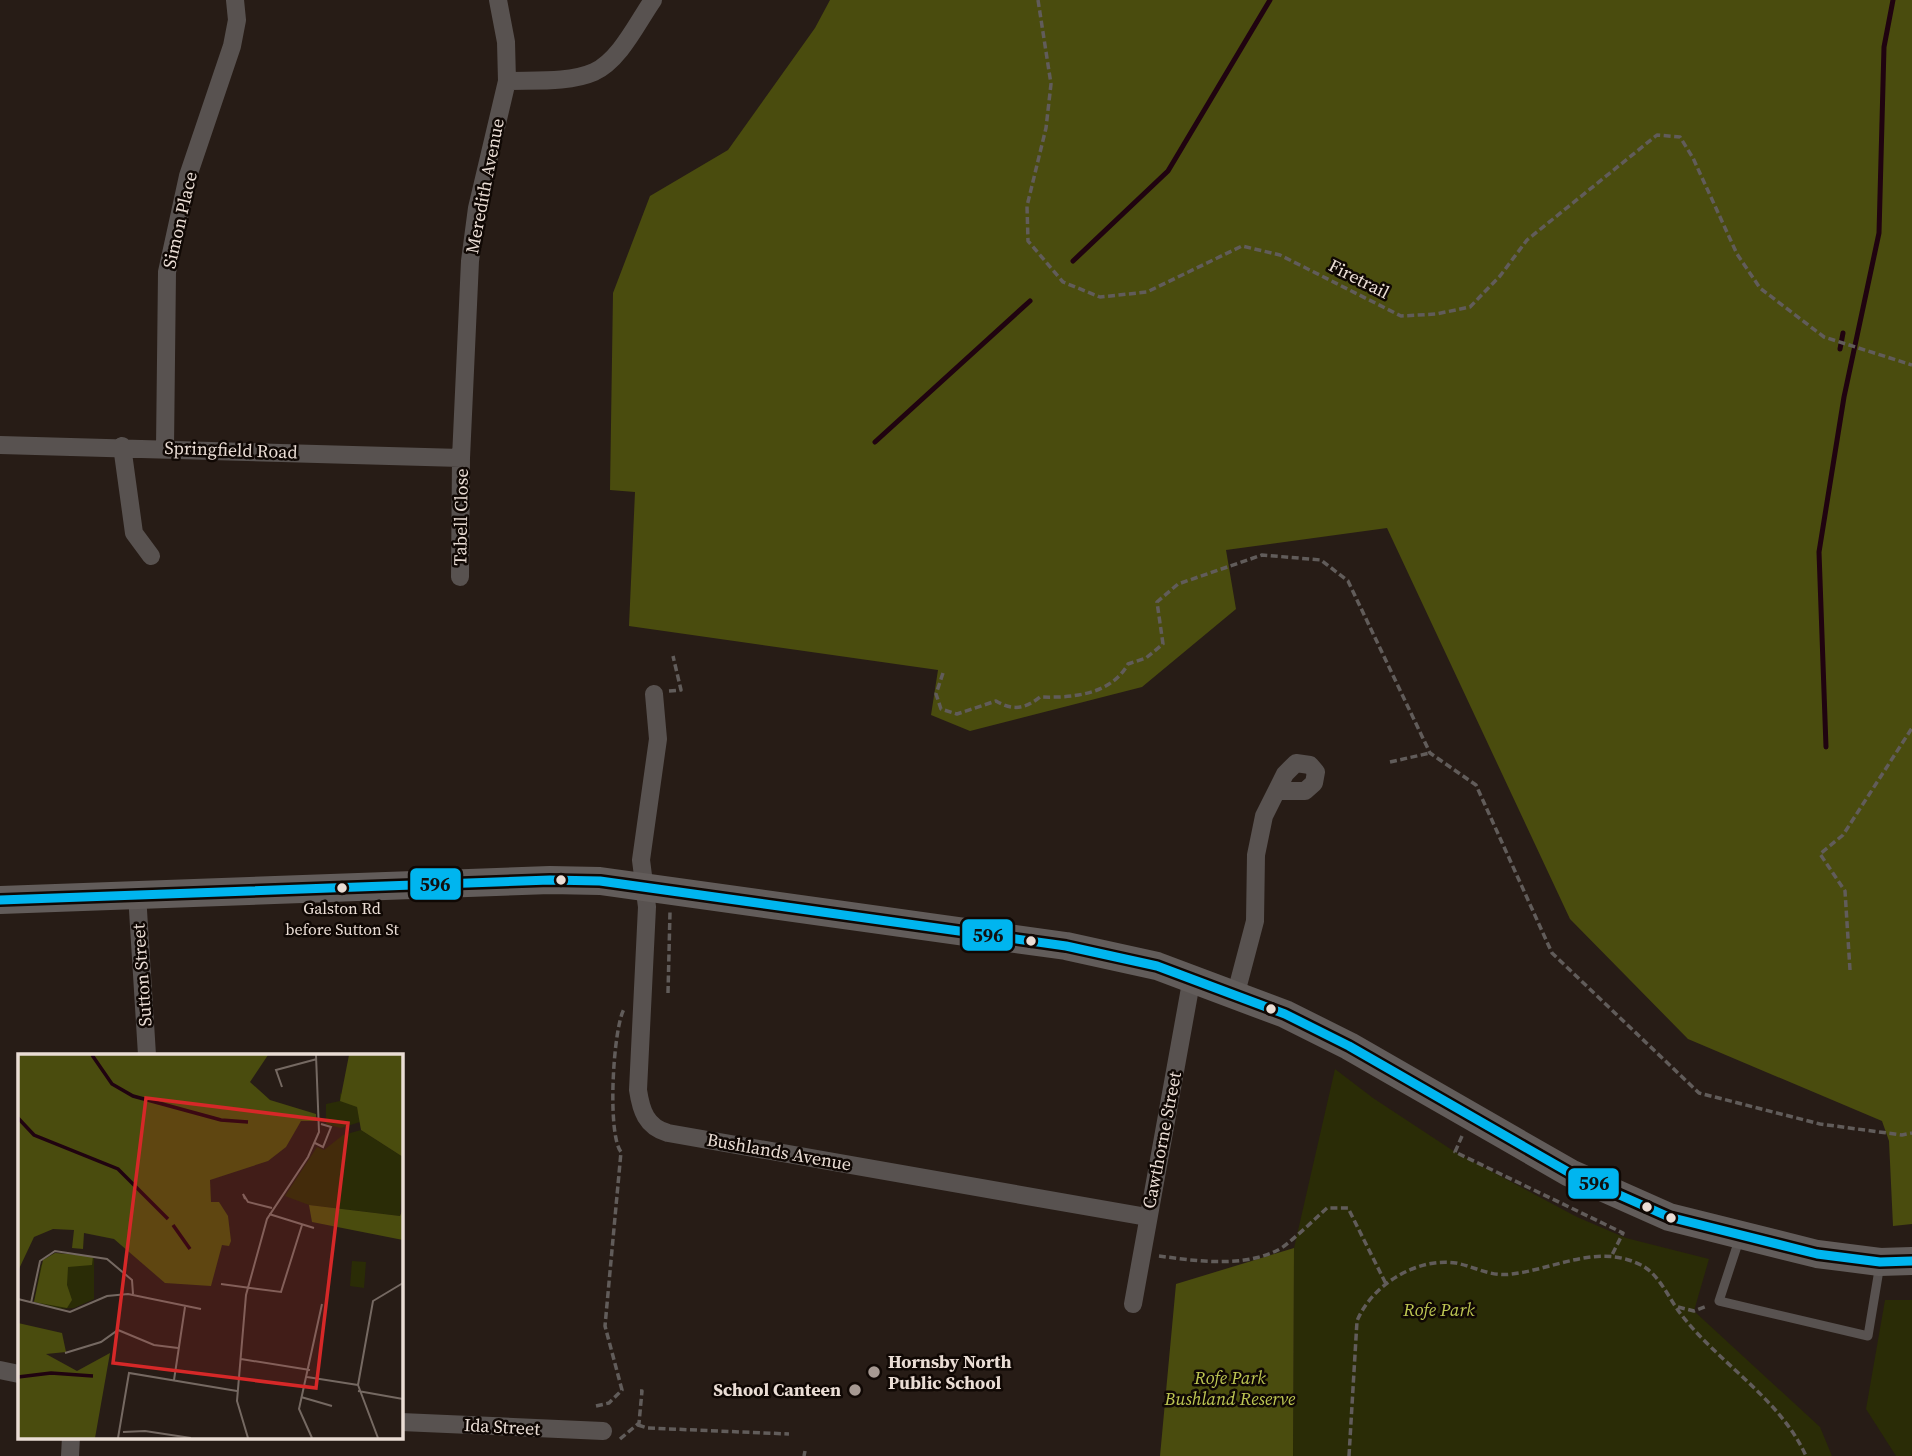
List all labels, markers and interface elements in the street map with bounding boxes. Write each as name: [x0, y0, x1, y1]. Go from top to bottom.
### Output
street label: Meredith Avenue: [459, 116, 510, 256]
street label: Simon Place: [156, 169, 203, 271]
street label: Firetrail: [1324, 253, 1394, 305]
street label: Springfield Road: [164, 435, 298, 464]
street label: Tabell Close: [447, 468, 474, 566]
line badge: 596: [409, 867, 462, 901]
text: 596: [420, 871, 450, 897]
unlabelled marker: [554, 873, 568, 887]
marker: Galston Rd before Sutton St: [335, 881, 349, 895]
place label: Galston Rd before Sutton St: [285, 897, 399, 940]
line badge: 596: [961, 918, 1014, 952]
text: 596: [973, 922, 1003, 948]
street label: Sutton Street: [125, 923, 158, 1027]
unlabelled marker: [1024, 934, 1038, 948]
unlabelled marker: [1264, 1002, 1278, 1016]
inset map: [18, 1054, 402, 1438]
street label: Cawthorne Street: [1136, 1069, 1187, 1211]
street label: Bushlands Avenue: [705, 1126, 853, 1177]
line badge: 596: [1567, 1167, 1620, 1200]
text: 596: [1579, 1170, 1609, 1196]
unlabelled marker: [1640, 1200, 1654, 1214]
unlabelled marker: [1664, 1211, 1678, 1225]
park label: Rofe Park: [1402, 1297, 1475, 1322]
place label: Hornsby North Public School: [888, 1349, 1012, 1395]
marker: Hornsby North Public School: [866, 1364, 882, 1380]
park label: Rofe Park Bushland Reserve: [1164, 1365, 1296, 1411]
place label: School Canteen: [713, 1377, 841, 1402]
marker: School Canteen: [847, 1382, 863, 1398]
street label: Ida Street: [463, 1412, 541, 1441]

